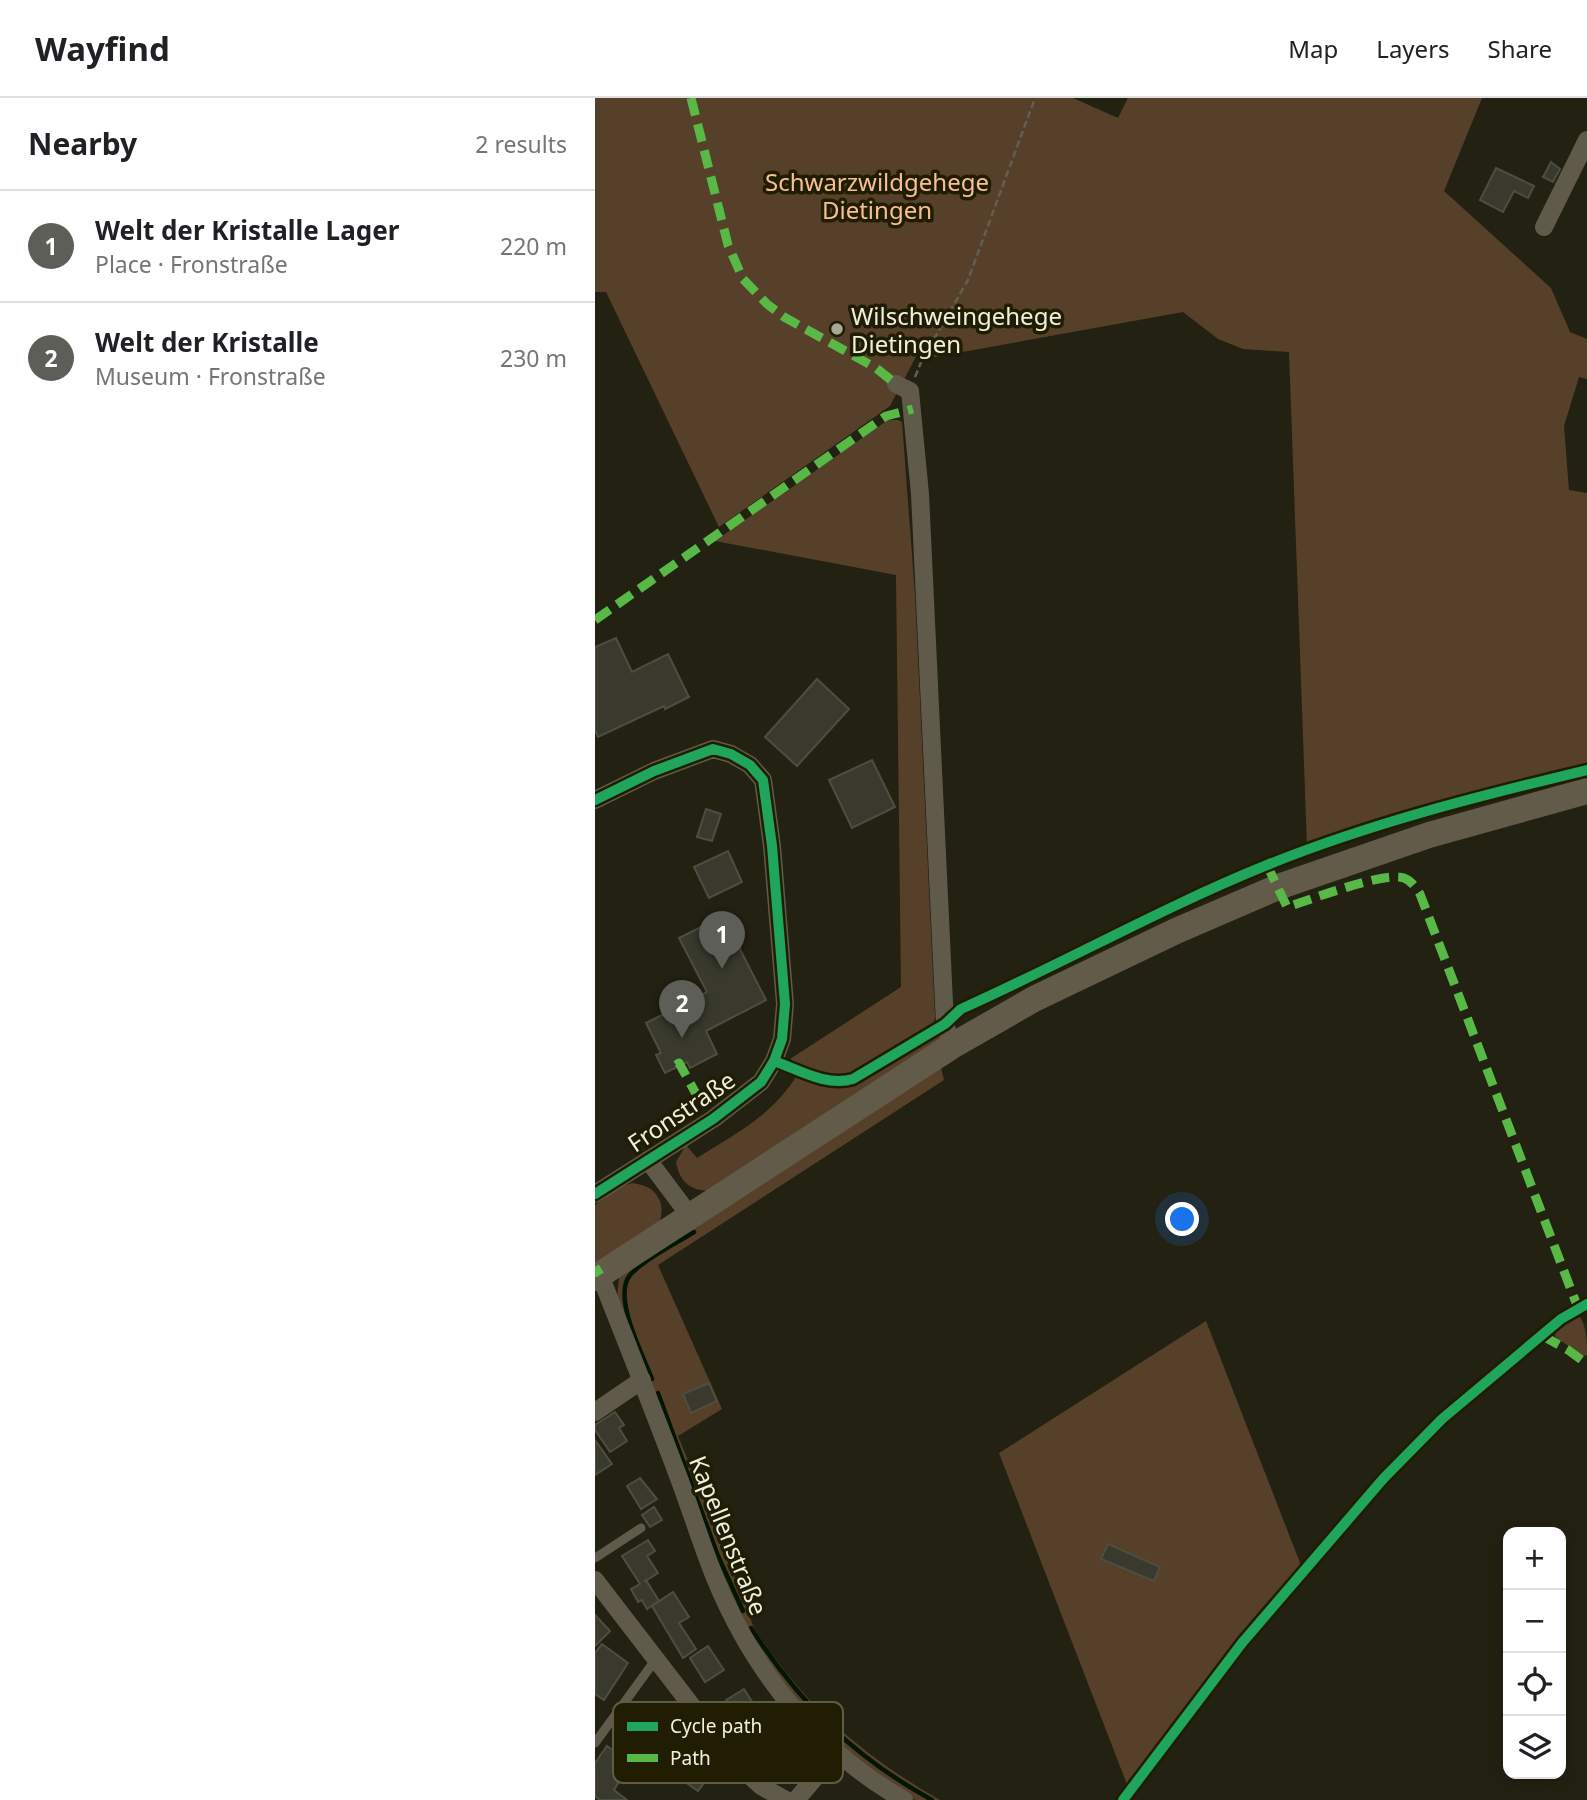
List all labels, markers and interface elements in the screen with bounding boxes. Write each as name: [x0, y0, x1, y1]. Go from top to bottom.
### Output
text: Wayfind: [35, 26, 170, 71]
text: Map: [1288, 32, 1338, 65]
text: Layers: [1376, 32, 1450, 65]
text: Share: [1488, 32, 1552, 65]
text: Nearby: [28, 123, 137, 164]
text: 2 results: [475, 128, 567, 160]
park label: Schwarzwildgehege Dietingen: [765, 165, 989, 226]
text: Welt der Kristalle Lager: [95, 212, 399, 248]
text: 1: [44, 230, 58, 262]
text: 220 m: [500, 230, 567, 262]
text: Place · Fronstraße: [95, 248, 288, 280]
place label: Wilschweingehege Dietingen: [851, 299, 1062, 360]
marker: Wilschweingehege Dietingen: [829, 321, 845, 337]
text: Welt der Kristalle: [95, 324, 319, 360]
text: 2: [44, 342, 58, 374]
text: 230 m: [500, 342, 567, 374]
text: Museum · Fronstraße: [95, 360, 326, 392]
pin: 1: [699, 911, 745, 969]
pin: 2: [659, 980, 705, 1038]
street label: Fronstraße: [621, 1063, 741, 1159]
your location: [1165, 1202, 1199, 1236]
street label: Kapellenstraße: [682, 1450, 776, 1620]
map controls: [1503, 1527, 1566, 1779]
button: +: [1503, 1527, 1566, 1590]
button: −: [1503, 1590, 1566, 1653]
button: locate: [1503, 1653, 1566, 1716]
legend: [613, 1702, 843, 1783]
text: Cycle path: [670, 1713, 762, 1739]
button: layers: [1503, 1716, 1566, 1779]
text: Path: [670, 1745, 711, 1771]

